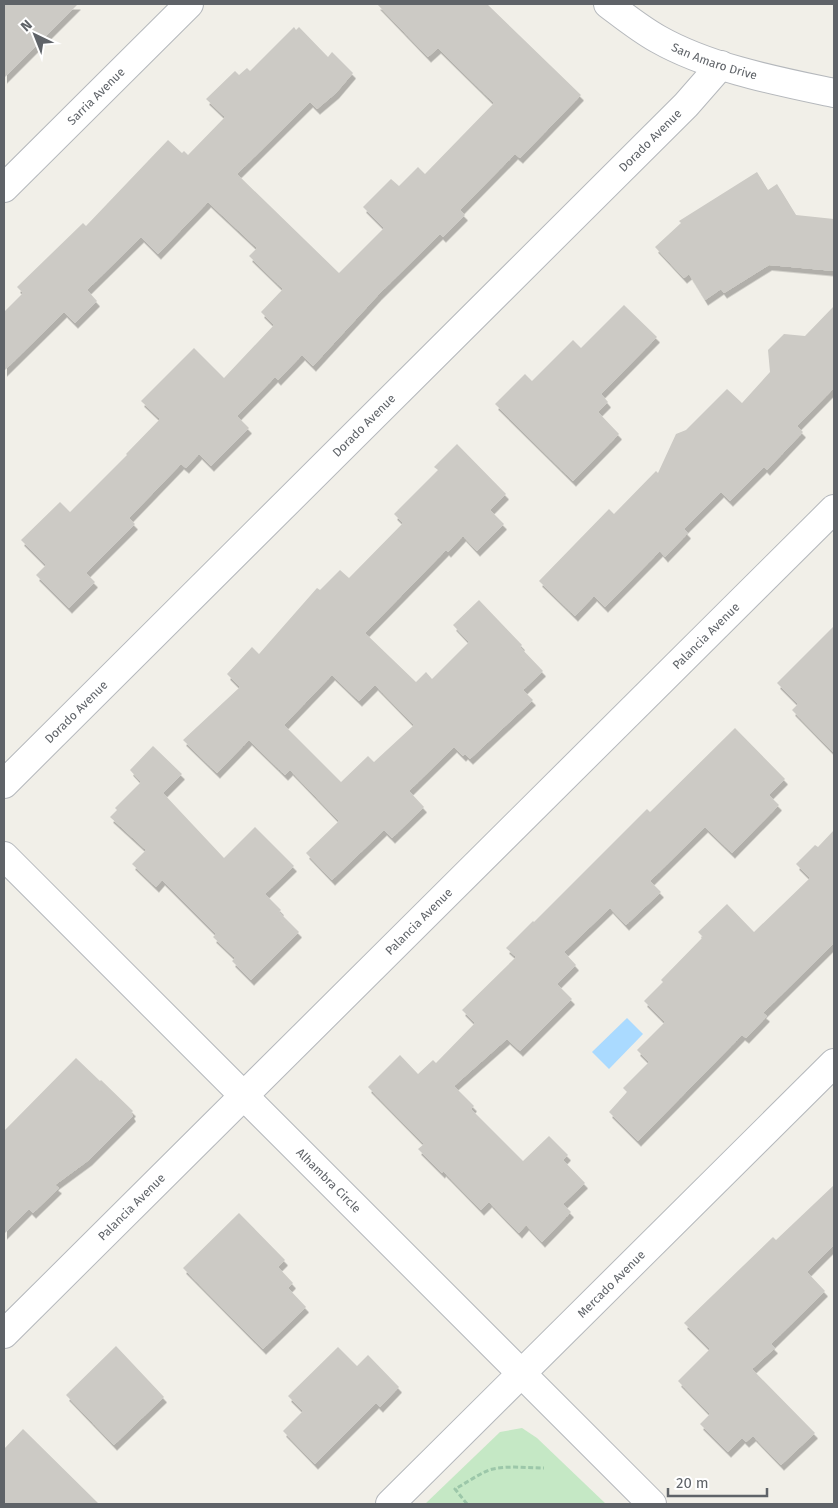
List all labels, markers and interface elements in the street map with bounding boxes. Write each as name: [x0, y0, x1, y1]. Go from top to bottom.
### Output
north arrow: [10, 10, 60, 60]
text: N: [17, 16, 36, 35]
street label: San Amaro Drive: [669, 40, 759, 83]
street label: Sarria Avenue: [65, 65, 128, 128]
street label: Dorado Avenue: [616, 106, 685, 175]
street label: Dorado Avenue: [330, 391, 398, 460]
street label: Palancia Avenue: [670, 600, 742, 672]
street label: Dorado Avenue: [42, 678, 111, 746]
street label: Palancia Avenue: [383, 885, 455, 958]
street label: Alhambra Circle: [293, 1145, 364, 1216]
street label: Palancia Avenue: [95, 1171, 168, 1243]
street label: Mercado Avenue: [575, 1248, 648, 1321]
scale bar: [668, 1466, 767, 1498]
text: 20 m: [676, 1474, 709, 1492]

